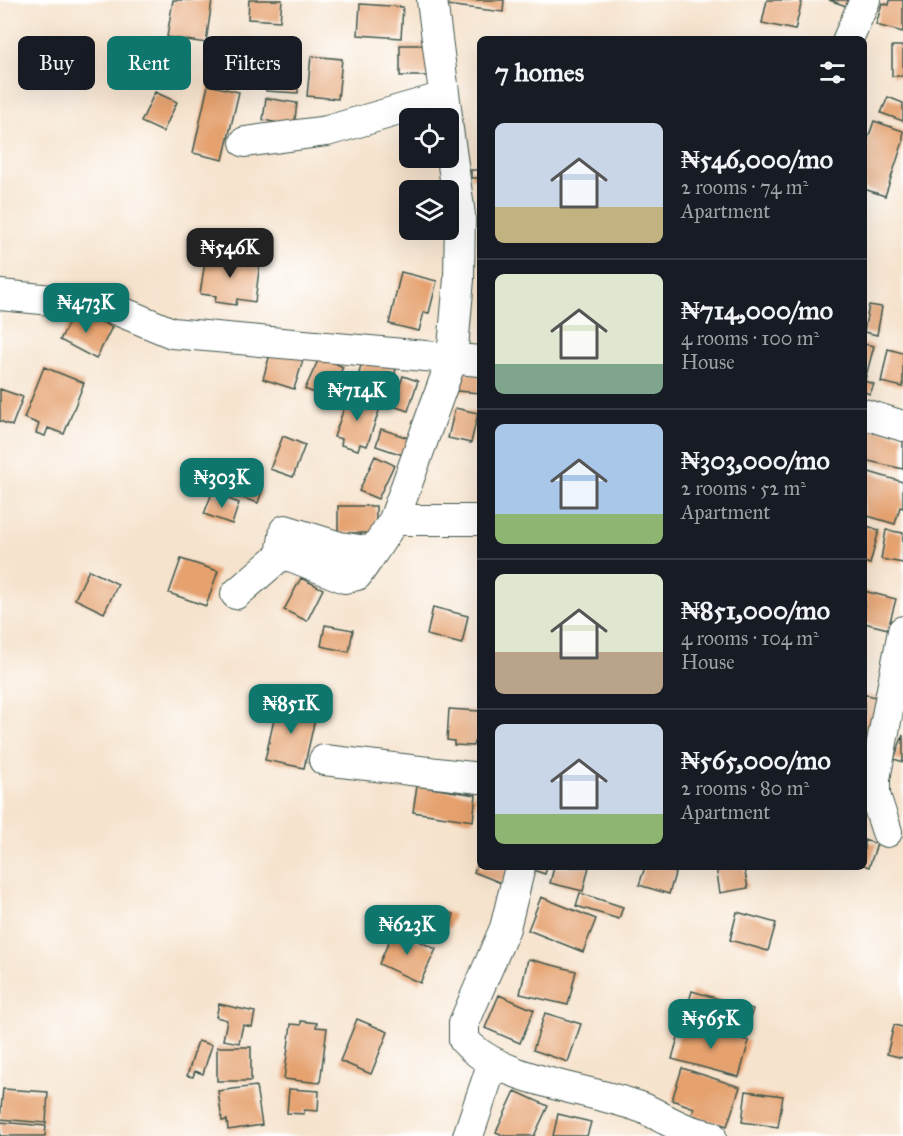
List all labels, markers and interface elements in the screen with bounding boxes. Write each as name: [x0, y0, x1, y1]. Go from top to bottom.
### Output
chip: Buy: [18, 36, 95, 90]
chip: Rent: [107, 36, 191, 90]
chip: Filters: [203, 36, 302, 90]
text: 7 homes: [495, 56, 584, 88]
icon: filters: [816, 56, 849, 89]
map controls: [399, 108, 459, 240]
button: locate: [399, 108, 459, 168]
text: ₦546,000/mo: [681, 143, 833, 175]
icon: home: [543, 147, 615, 219]
text: 2 rooms · 74 m²: [681, 175, 808, 199]
button: layers: [399, 180, 459, 240]
text: Apartment: [681, 199, 770, 223]
pin: ₦546K: [188, 228, 272, 279]
text: ₦546K: [201, 235, 259, 259]
pin: ₦473K: [44, 283, 128, 334]
text: ₦473K: [57, 290, 115, 314]
text: ₦714,000/mo: [681, 294, 833, 326]
icon: home: [543, 298, 615, 370]
text: 4 rooms · 100 m²: [681, 326, 819, 350]
text: House: [681, 350, 735, 374]
pin: ₦714K: [315, 371, 399, 422]
text: ₦714K: [328, 378, 386, 402]
text: ₦303,000/mo: [681, 444, 830, 476]
icon: home: [543, 448, 615, 520]
pin: ₦303K: [180, 458, 264, 509]
text: ₦303K: [194, 465, 250, 489]
text: 2 rooms · 52 m²: [681, 476, 806, 500]
text: Apartment: [681, 500, 770, 524]
text: ₦851,000/mo: [681, 594, 830, 626]
icon: home: [543, 598, 615, 670]
text: 4 rooms · 104 m²: [681, 626, 819, 650]
text: House: [681, 650, 735, 674]
pin: ₦851K: [249, 684, 333, 735]
text: ₦851K: [263, 691, 319, 715]
text: ₦565,000/mo: [681, 744, 831, 776]
icon: home: [543, 748, 615, 820]
text: 2 rooms · 80 m²: [681, 776, 809, 800]
text: Apartment: [681, 800, 770, 824]
pin: ₦623K: [365, 905, 449, 956]
text: ₦623K: [379, 912, 435, 936]
pin: ₦565K: [669, 999, 753, 1050]
text: ₦565K: [682, 1006, 740, 1030]

